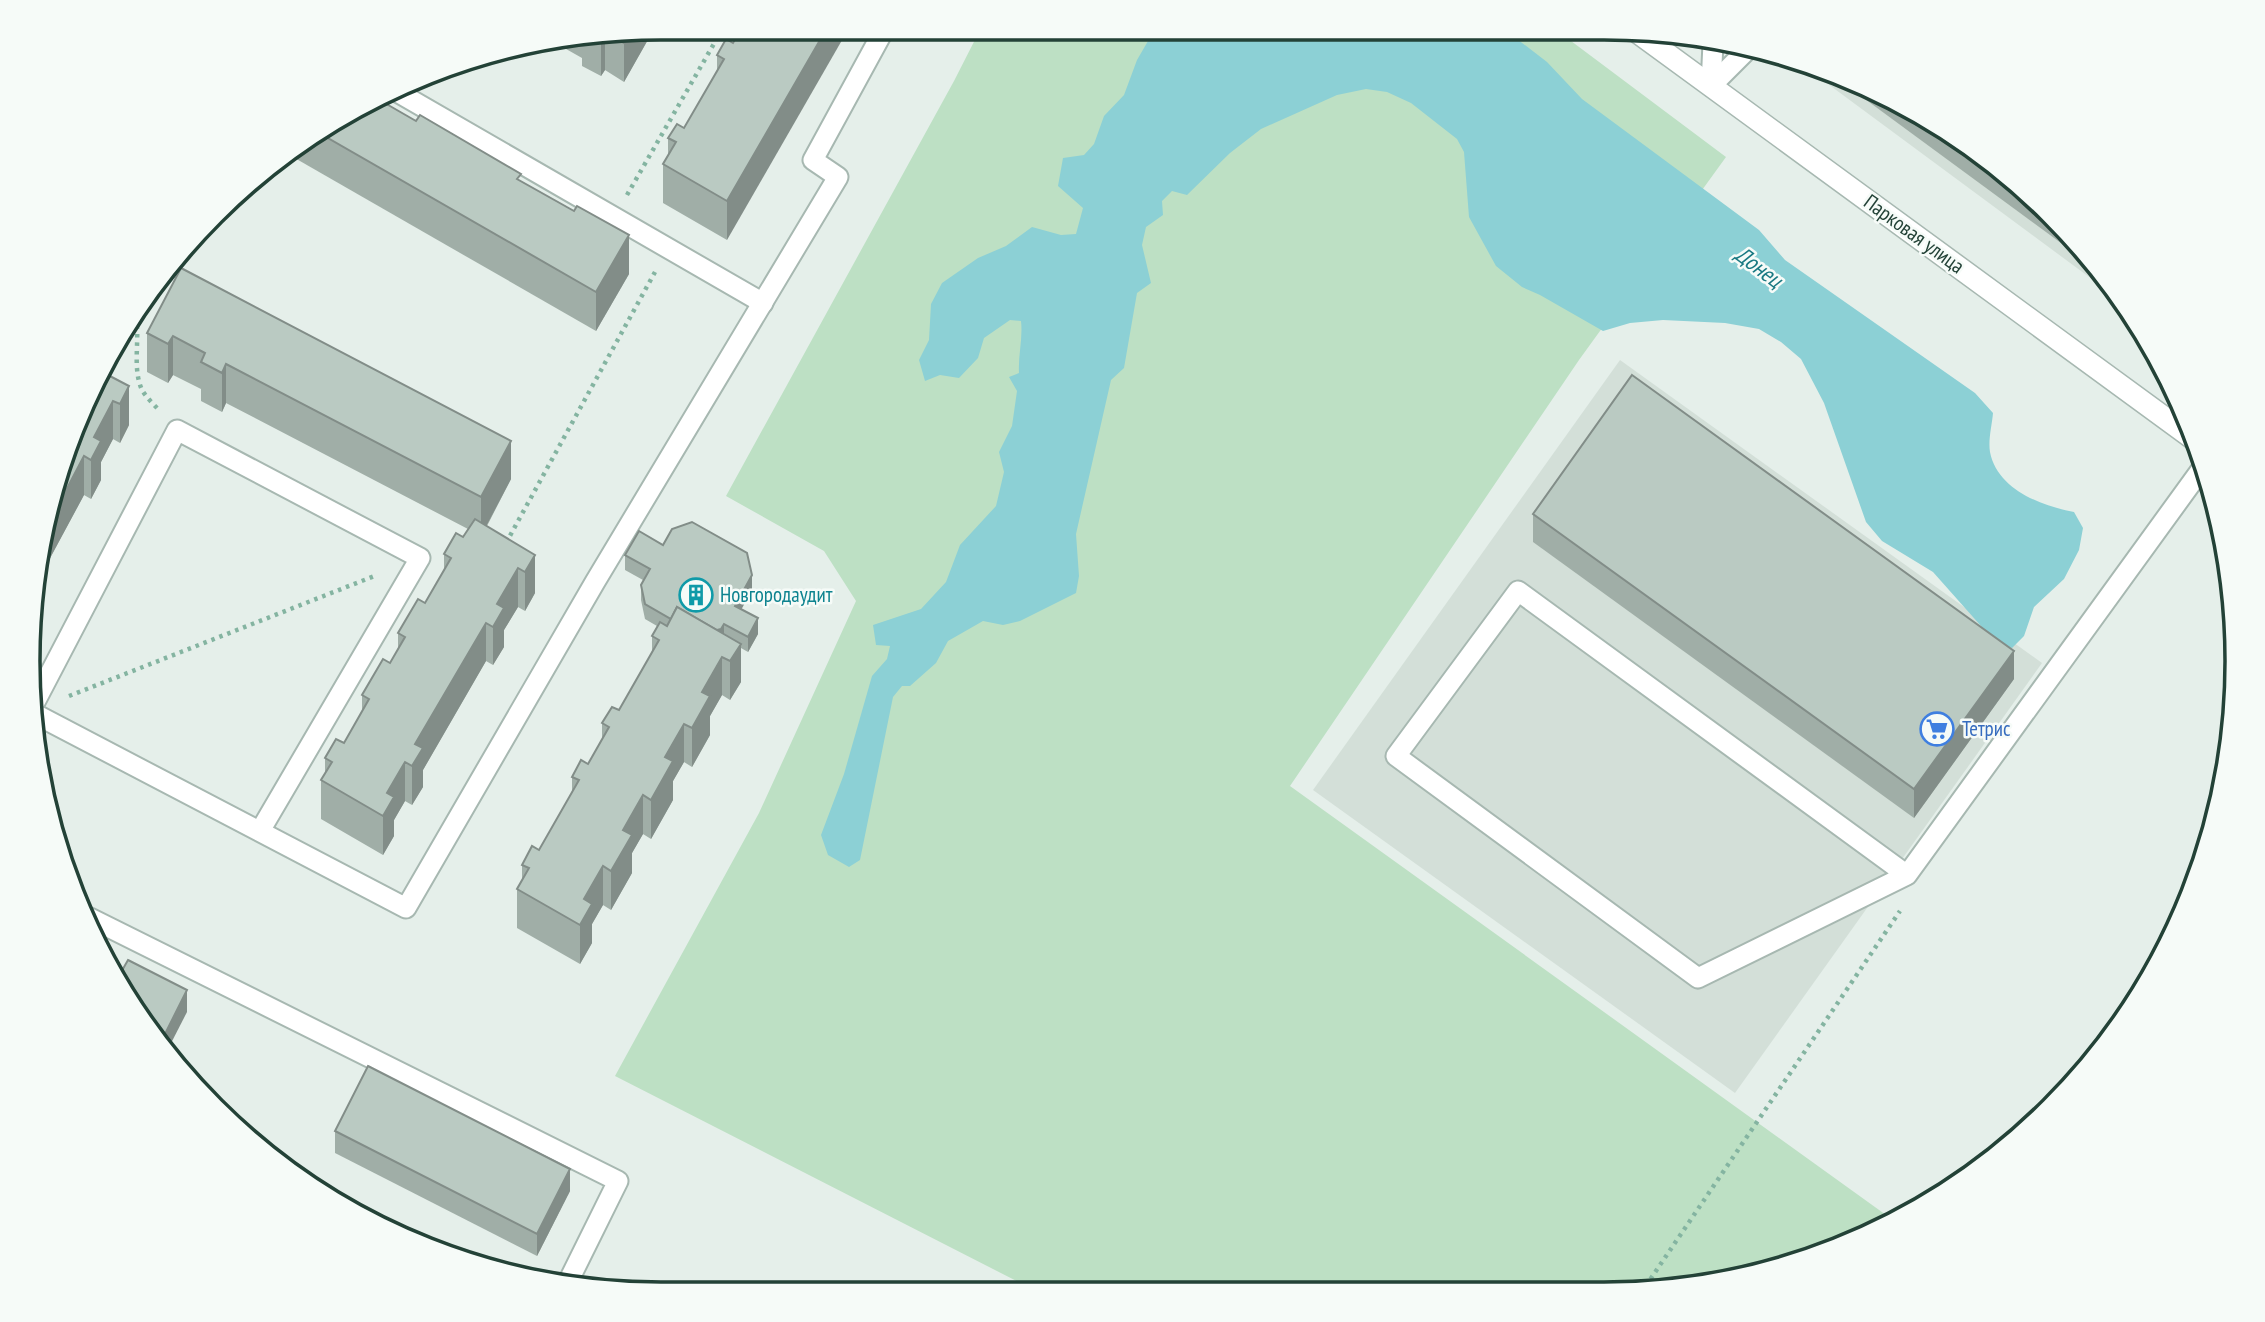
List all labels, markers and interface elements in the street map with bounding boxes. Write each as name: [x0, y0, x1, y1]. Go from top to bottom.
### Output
street label: Парковая улица: [1859, 188, 1970, 279]
water label: Донец: [1729, 239, 1790, 295]
building icon: Новгородаудит: [677, 576, 715, 614]
place label: Новгородаудит: [720, 581, 833, 608]
supermarket icon: Тетрис: [1918, 710, 1956, 748]
place label: Тетрис: [1962, 715, 2011, 742]

